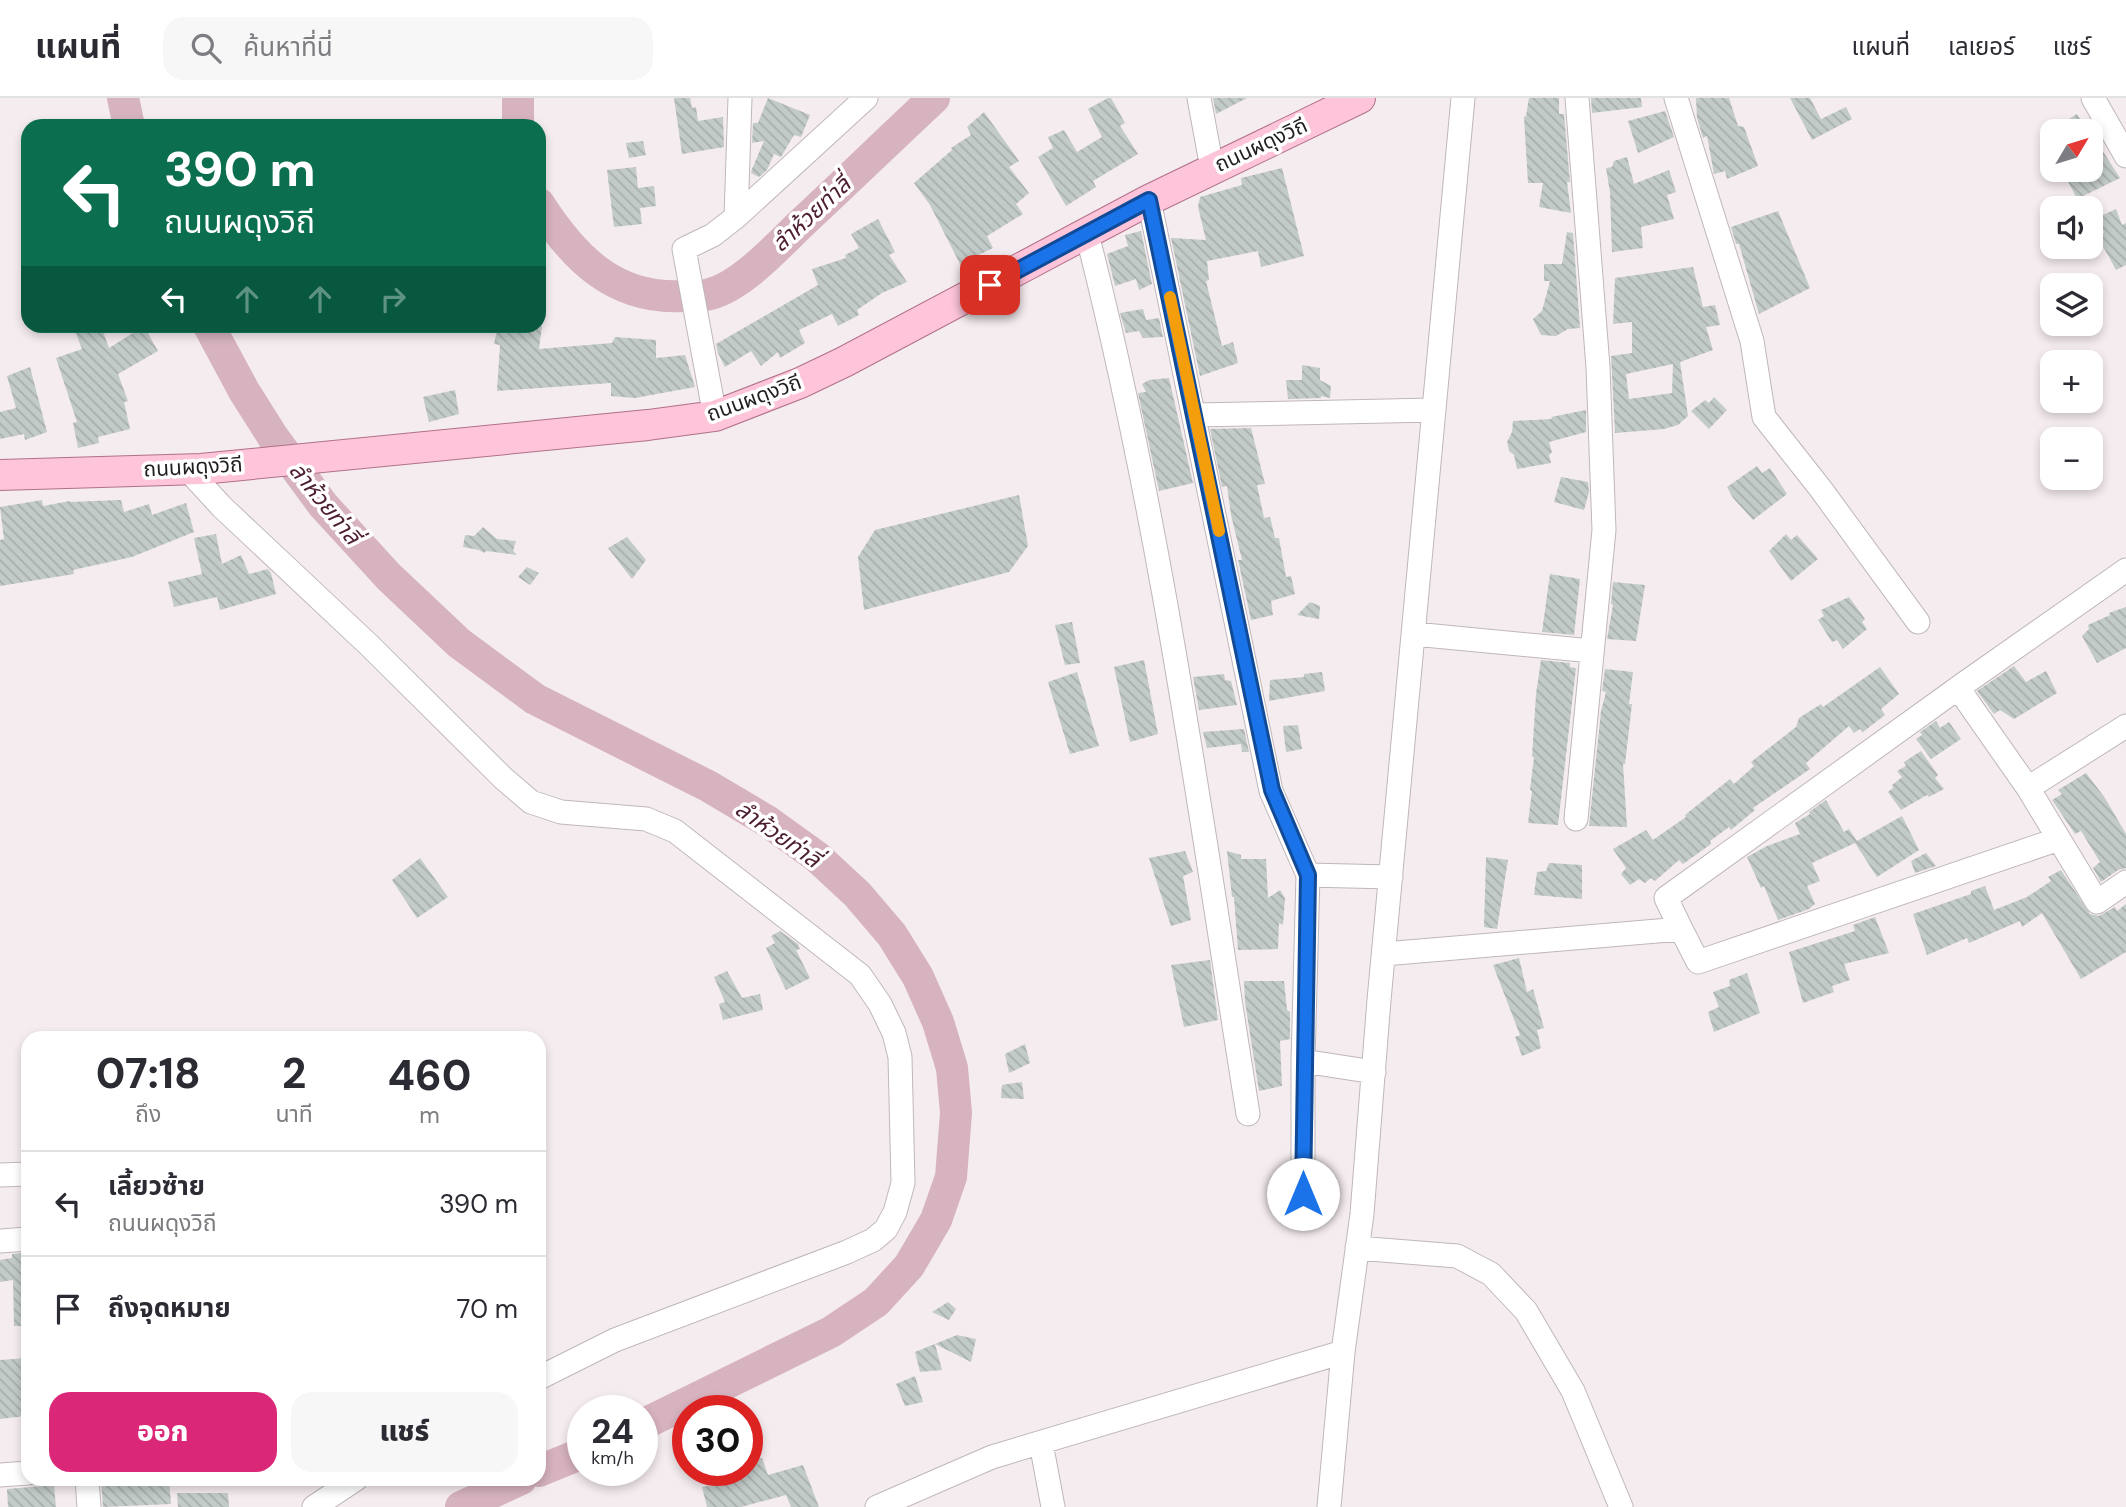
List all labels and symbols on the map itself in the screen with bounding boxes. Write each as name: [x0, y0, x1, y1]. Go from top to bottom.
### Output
street label: ถนนผดุงวิถี: [1210, 111, 1312, 179]
north arrow: [2040, 119, 2104, 182]
water label: ลำห้วยท่าลี่: [764, 166, 860, 258]
pin: [960, 255, 1020, 315]
street label: ถนนผดุงวิถี: [703, 368, 805, 428]
street label: ถนนผดุงวิถี: [143, 450, 243, 484]
water label: ลำห้วยท่าลี่: [283, 455, 371, 553]
water label: ลำห้วยท่าลี่: [729, 793, 830, 876]
position arrow: [1266, 1157, 1340, 1231]
speed limit sign: 30: [672, 1395, 763, 1486]

